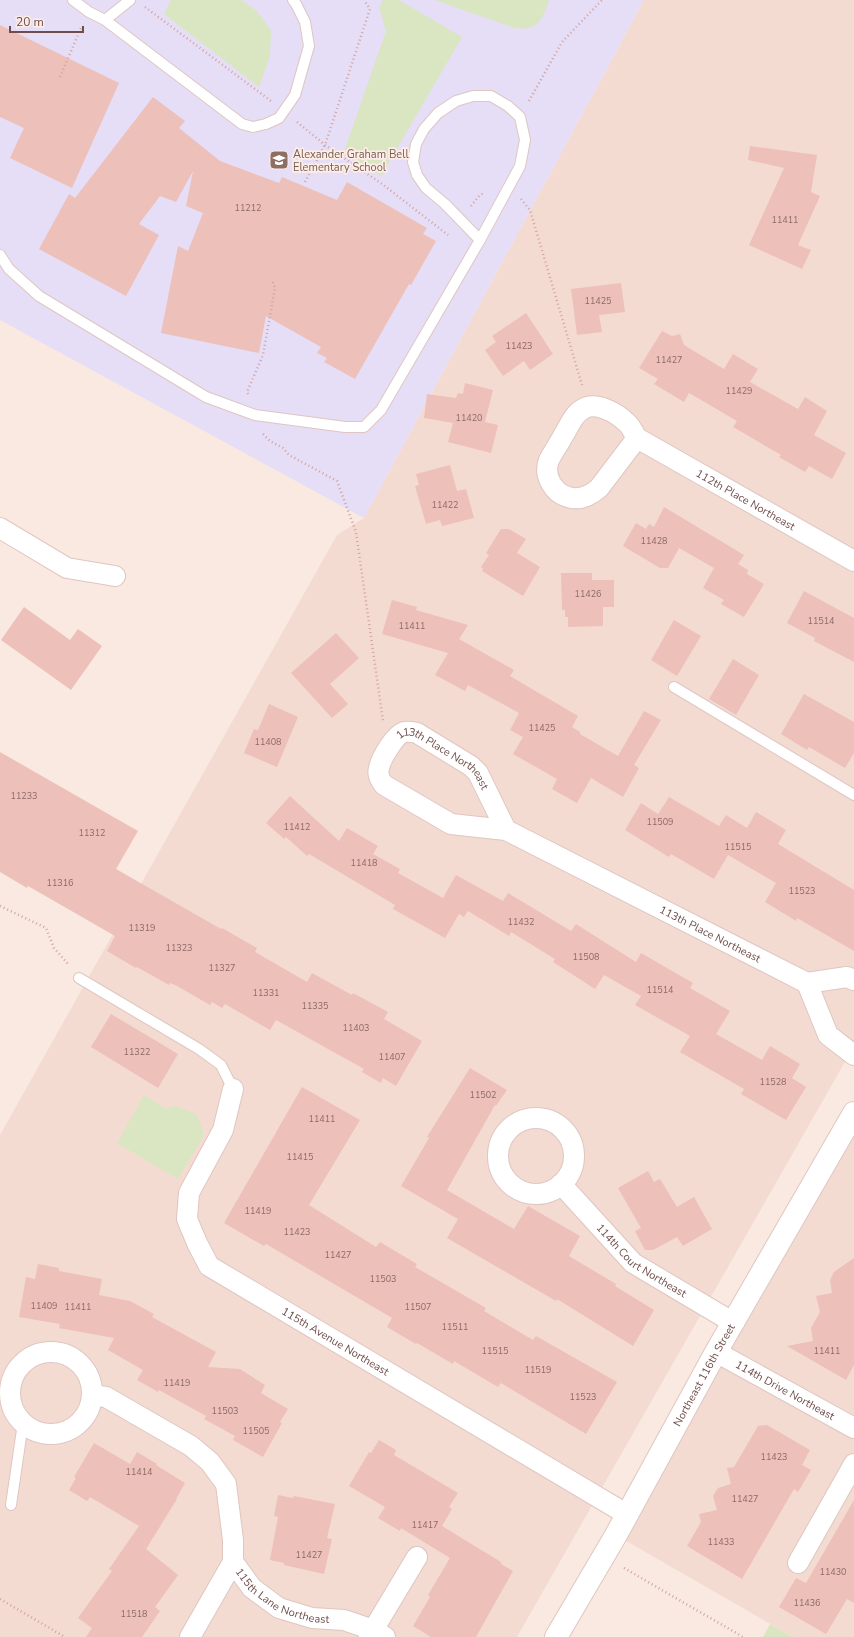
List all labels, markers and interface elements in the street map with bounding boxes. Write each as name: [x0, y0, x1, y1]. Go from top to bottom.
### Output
scale bar: [10, 8, 83, 34]
text: 20 m: [16, 14, 44, 30]
place label: Alexander Graham Bell Elementary School: [293, 147, 409, 175]
school or university icon: Alexander Graham Bell Elementary School: [268, 149, 290, 171]
house number: 11212: [234, 202, 262, 214]
house number: 11411: [771, 214, 799, 226]
house number: 11425: [584, 295, 612, 307]
house number: 11423: [505, 340, 533, 352]
house number: 11427: [655, 354, 683, 366]
house number: 11429: [725, 385, 753, 397]
house number: 11420: [455, 412, 483, 424]
street label: 112th Place Northeast: [693, 465, 798, 534]
house number: 11422: [431, 499, 459, 511]
house number: 11428: [640, 535, 668, 547]
house number: 11426: [574, 588, 602, 600]
house number: 11514: [807, 615, 835, 627]
house number: 11411: [398, 620, 426, 632]
house number: 11425: [528, 722, 556, 734]
street label: 113th Place Northeast: [393, 724, 493, 792]
house number: 11408: [254, 736, 282, 748]
house number: 11233: [10, 790, 38, 802]
house number: 11509: [646, 816, 674, 828]
house number: 11412: [283, 821, 311, 833]
house number: 11312: [78, 827, 106, 839]
house number: 11515: [724, 841, 752, 853]
house number: 11418: [350, 857, 378, 869]
house number: 11316: [46, 877, 74, 889]
house number: 11523: [788, 885, 816, 897]
street label: 113th Place Northeast: [657, 902, 764, 966]
house number: 11432: [507, 916, 535, 928]
house number: 11319: [128, 922, 156, 934]
house number: 11323: [165, 942, 193, 954]
house number: 11508: [572, 951, 600, 963]
house number: 11327: [208, 962, 236, 974]
house number: 11514: [646, 984, 674, 996]
house number: 11331: [252, 987, 280, 999]
house number: 11335: [301, 1000, 329, 1012]
house number: 11403: [342, 1022, 370, 1034]
house number: 11322: [123, 1046, 151, 1058]
house number: 11407: [378, 1051, 406, 1063]
house number: 11528: [759, 1076, 787, 1088]
house number: 11502: [469, 1089, 497, 1101]
house number: 11411: [308, 1113, 336, 1125]
house number: 11415: [286, 1151, 314, 1163]
house number: 11419: [244, 1205, 272, 1217]
street label: 114th Court Northeast: [593, 1220, 690, 1301]
house number: 11423: [283, 1226, 311, 1238]
house number: 11427: [324, 1249, 352, 1261]
house number: 11503: [369, 1273, 397, 1285]
house number: 11409: [30, 1300, 58, 1312]
house number: 11411: [64, 1301, 92, 1313]
house number: 11507: [404, 1301, 432, 1313]
street label: 115th Avenue Northeast: [279, 1303, 392, 1379]
house number: 11511: [441, 1321, 469, 1333]
street label: Northeast 116th Street: [669, 1321, 738, 1429]
house number: 11515: [481, 1345, 509, 1357]
house number: 11411: [813, 1345, 841, 1357]
street label: 114th Drive Northeast: [733, 1357, 838, 1424]
house number: 11519: [524, 1364, 552, 1376]
house number: 11419: [163, 1377, 191, 1389]
house number: 11523: [569, 1391, 597, 1403]
house number: 11503: [211, 1405, 239, 1417]
house number: 11505: [242, 1425, 270, 1437]
house number: 11423: [760, 1451, 788, 1463]
house number: 11414: [125, 1466, 153, 1478]
house number: 11427: [731, 1493, 759, 1505]
house number: 11417: [411, 1519, 439, 1531]
house number: 11433: [707, 1536, 735, 1548]
house number: 11427: [295, 1549, 323, 1561]
street label: 115th Lane Northeast: [232, 1565, 330, 1627]
house number: 11430: [819, 1566, 847, 1578]
house number: 11436: [793, 1597, 821, 1609]
house number: 11518: [120, 1608, 148, 1620]

